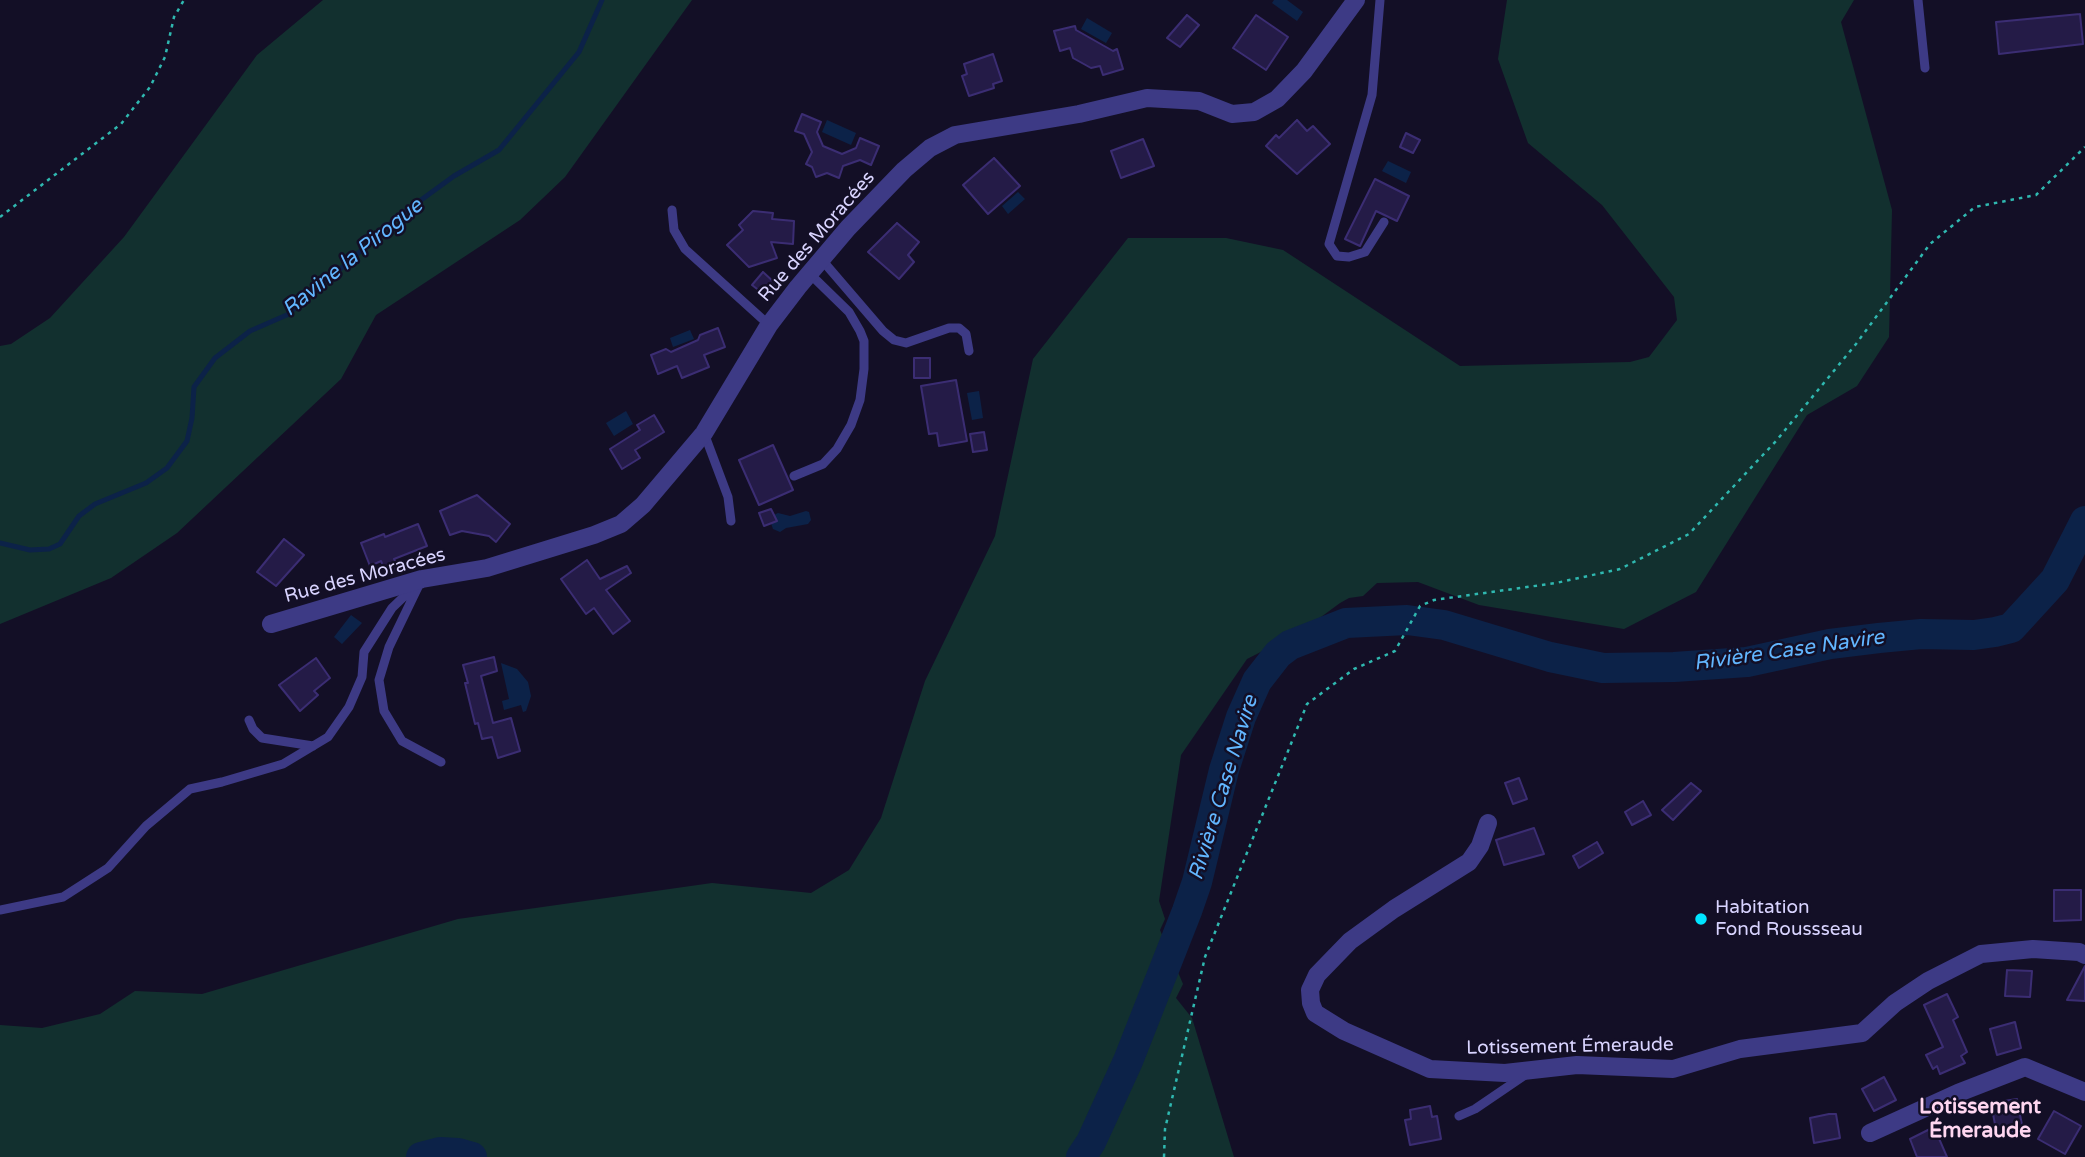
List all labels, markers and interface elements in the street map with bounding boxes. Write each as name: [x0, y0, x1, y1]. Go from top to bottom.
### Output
street label: Rue des Moracées: [754, 167, 880, 307]
water label: Ravine la Pirogue: [278, 194, 428, 322]
street label: Rue des Moracées: [282, 544, 448, 608]
water label: Rivière Case Navire: [1692, 625, 1886, 677]
water label: Rivière Case Navire: [1184, 693, 1264, 883]
place label: Habitation Fond Roussseau: [1715, 897, 1863, 941]
marker: Habitation Fond Roussseau: [1693, 911, 1709, 927]
street label: Lotissement Émeraude: [1466, 1034, 1674, 1060]
district label: Lotissement Émeraude: [1919, 1094, 2041, 1144]

